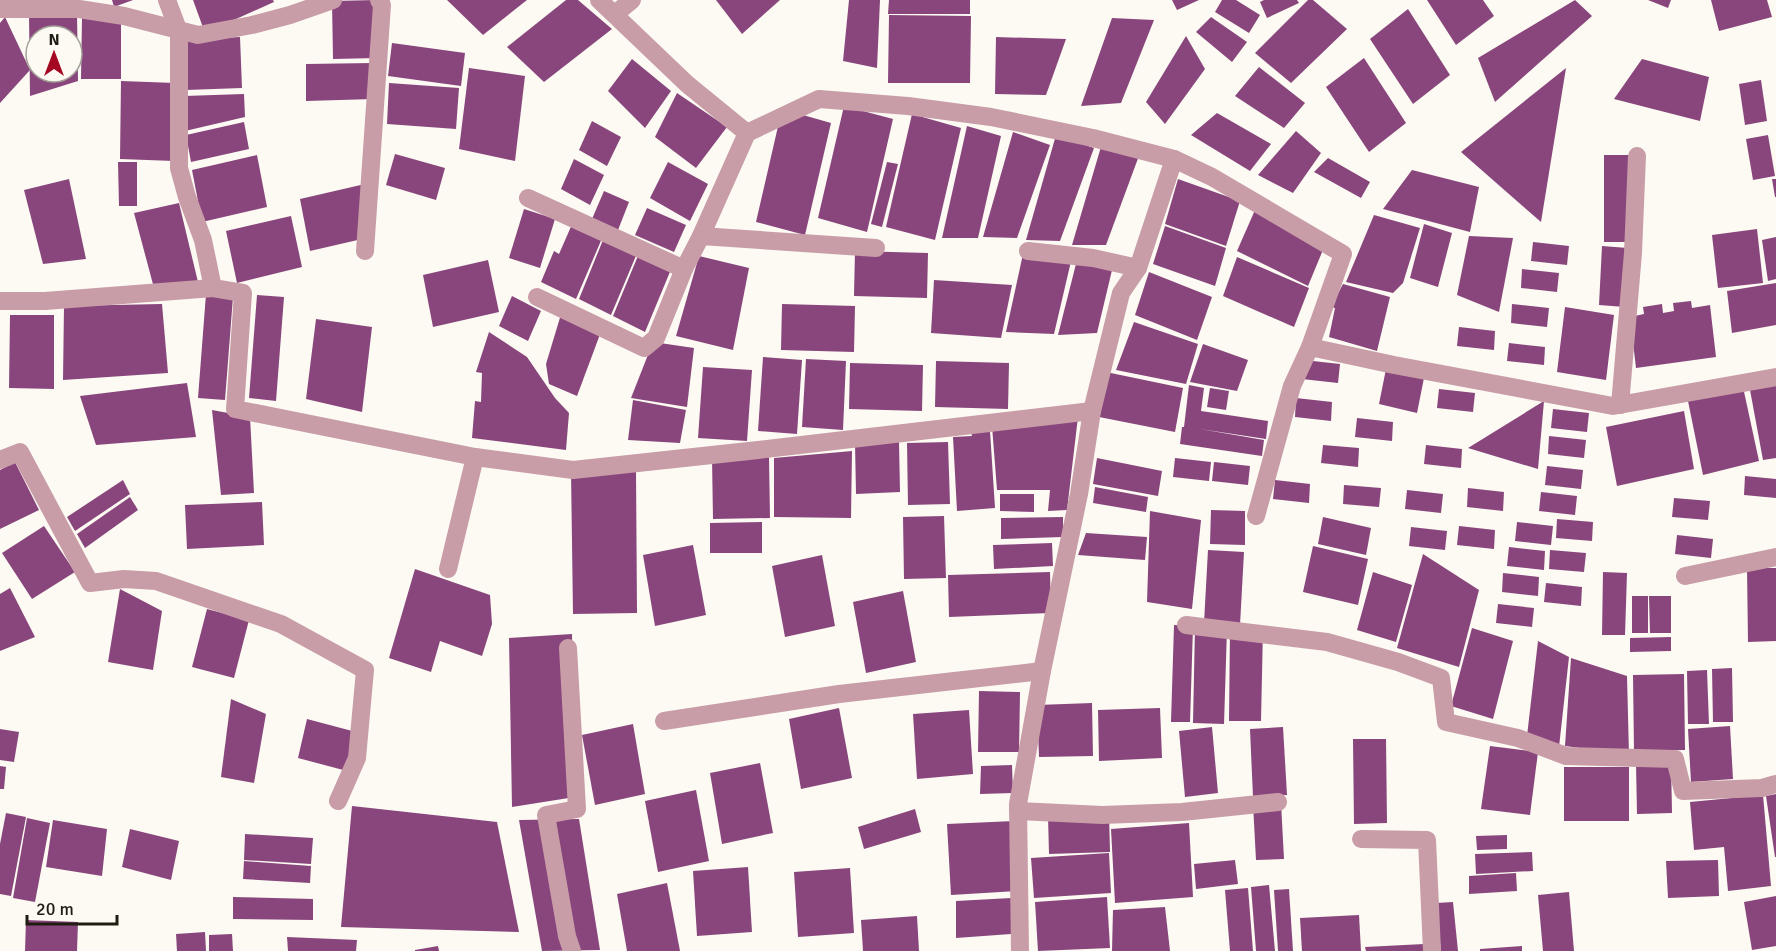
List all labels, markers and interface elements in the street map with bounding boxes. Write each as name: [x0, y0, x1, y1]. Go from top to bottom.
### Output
north arrow: [24, 24, 84, 84]
text: N: [48, 30, 60, 50]
scale bar: [27, 888, 117, 926]
text: 20 m: [36, 898, 74, 920]

